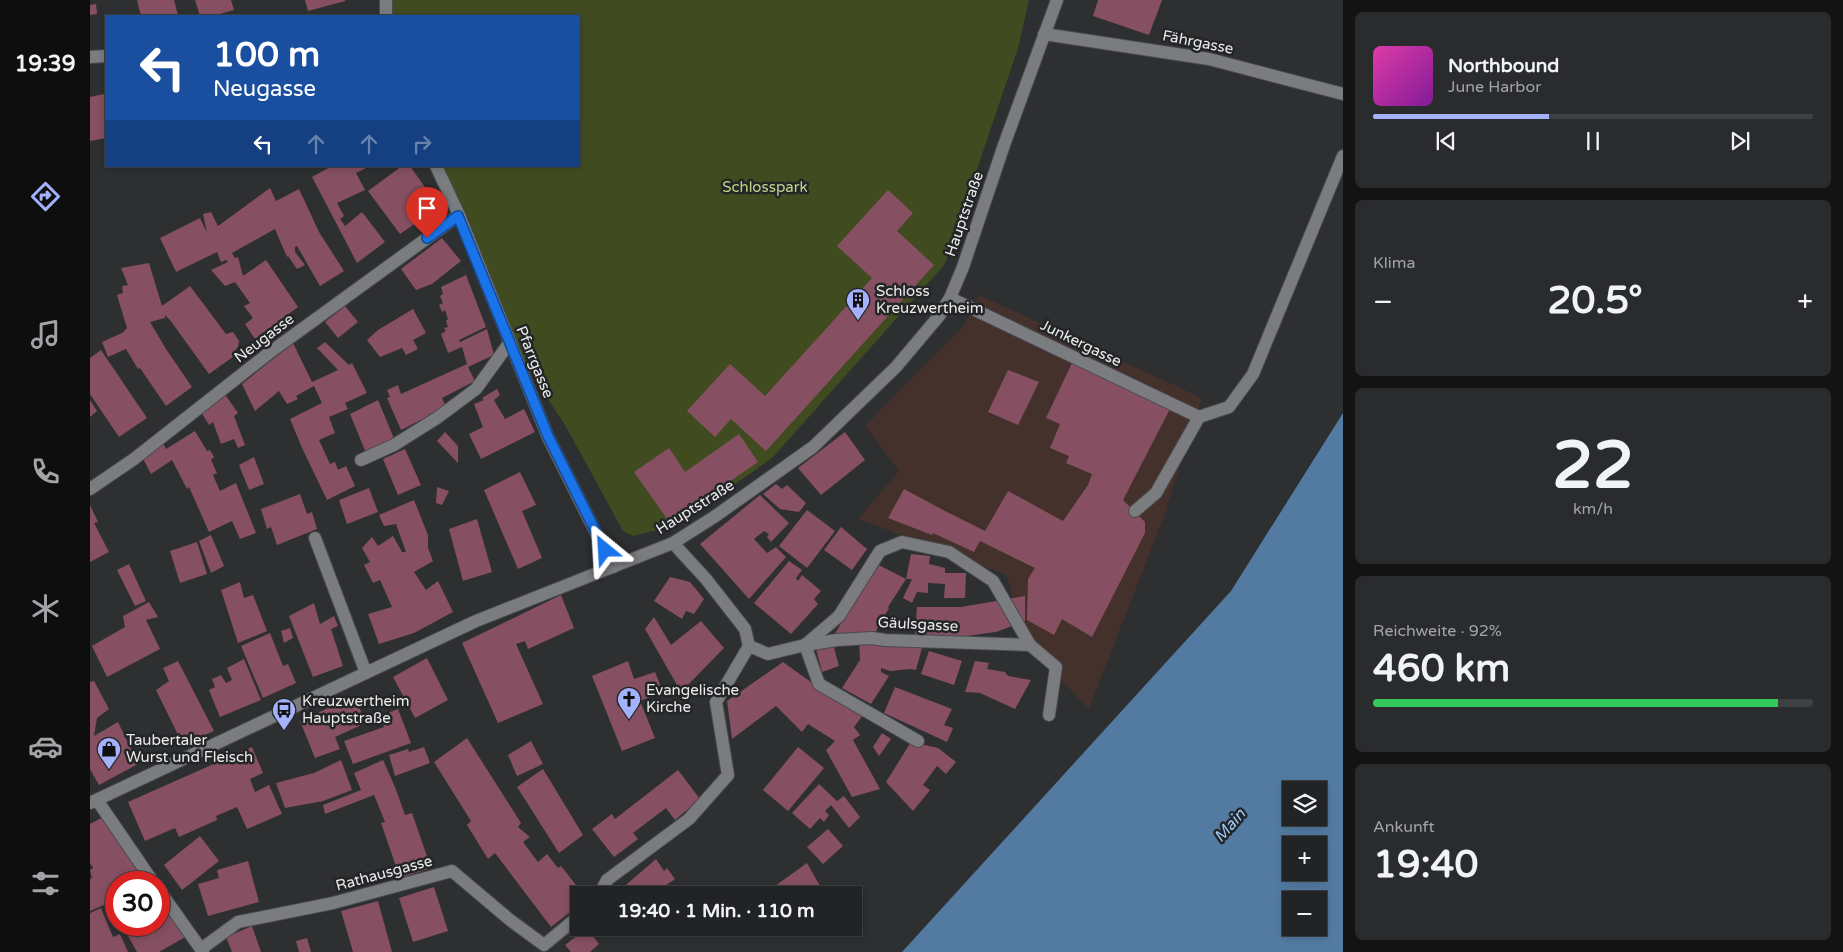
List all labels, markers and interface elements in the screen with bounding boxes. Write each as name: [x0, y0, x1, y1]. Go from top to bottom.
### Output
street label: Fährgasse: [1161, 26, 1235, 58]
text: 100 m: [213, 34, 320, 76]
icon: left: [130, 35, 195, 100]
text: 19:39: [15, 51, 75, 77]
text: Northbound: [1448, 55, 1559, 77]
text: Neugasse: [213, 76, 316, 102]
text: June Harbor: [1448, 77, 1541, 97]
icon: previous: [1432, 127, 1460, 155]
icon: pause: [1579, 127, 1607, 155]
icon: next: [1726, 127, 1754, 155]
icon: left: [249, 130, 277, 158]
icon: ahead: [302, 130, 330, 158]
icon: ahead: [355, 130, 383, 158]
icon: right: [408, 130, 436, 158]
street label: Hauptstraße: [941, 169, 987, 259]
park label: Schlosspark: [722, 178, 808, 196]
icon: directions: [28, 179, 63, 214]
pin: [406, 187, 448, 238]
icon: arrive: [413, 194, 441, 222]
text: Klima: [1373, 253, 1415, 273]
text: 20.5°: [1548, 278, 1643, 324]
place label: Schloss Kreuzwertheim: [876, 282, 984, 317]
text: −: [1373, 285, 1393, 319]
text: +: [1797, 285, 1813, 319]
building icon: Schloss Kreuzwertheim: [845, 287, 871, 321]
street label: Neugasse: [231, 310, 297, 366]
street label: Junkergasse: [1037, 316, 1125, 370]
icon: music: [28, 317, 63, 352]
street label: Pfarrgasse: [512, 323, 558, 401]
text: 22: [1552, 427, 1634, 506]
icon: phone: [28, 454, 63, 489]
street label: Hauptstraße: [653, 476, 737, 538]
text: km/h: [1573, 499, 1613, 519]
position arrow: [578, 523, 630, 575]
icon: climate: [28, 591, 63, 626]
street label: Gäulsgasse: [877, 613, 959, 635]
text: Reichweite · 92%: [1373, 621, 1502, 641]
text: 460 km: [1373, 646, 1510, 692]
place label: Evangelische Kirche: [646, 681, 739, 716]
church icon: Evangelische Kirche: [616, 686, 642, 720]
place label: Kreuzwertheim Hauptstraße: [302, 692, 410, 727]
bus stop icon: Kreuzwertheim Hauptstraße: [271, 697, 297, 731]
icon: car: [28, 729, 63, 764]
place label: Taubertaler Wurst und Fleisch: [126, 731, 253, 766]
shop icon: Taubertaler Wurst und Fleisch: [96, 736, 122, 770]
map controls: [1282, 781, 1327, 936]
button: layers: [1282, 781, 1327, 826]
water label: Main: [1210, 804, 1251, 847]
text: Ankunft: [1373, 817, 1435, 837]
button: +: [1282, 836, 1327, 881]
text: 19:40: [1373, 842, 1478, 888]
street label: Rathausgasse: [334, 851, 434, 895]
icon: filters: [28, 866, 63, 901]
speed limit sign: 30: [105, 871, 170, 936]
button: −: [1282, 891, 1327, 936]
text: 19:40 · 1 Min. · 110 m: [618, 900, 814, 922]

